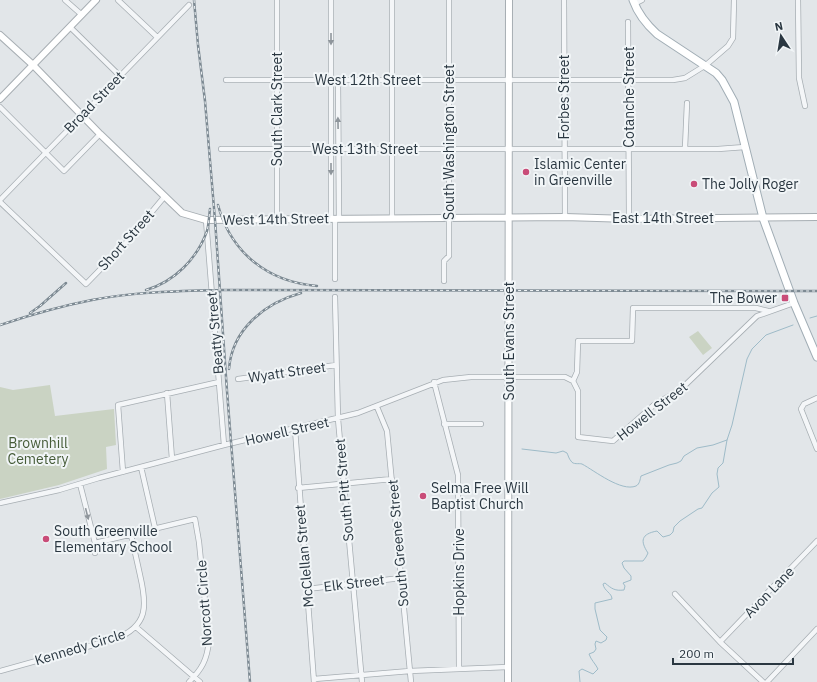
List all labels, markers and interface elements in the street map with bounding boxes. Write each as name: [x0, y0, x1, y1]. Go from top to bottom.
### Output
north arrow: [761, 16, 801, 56]
text: N: [774, 19, 784, 34]
one-way arrow: [328, 33, 334, 46]
street label: Cotanche Street: [620, 46, 638, 148]
street label: South Clark Street: [268, 52, 286, 166]
street label: Forbes Street: [555, 55, 573, 139]
street label: South Washington Street: [440, 64, 458, 220]
street label: Broad Street: [60, 67, 128, 137]
street label: West 12th Street: [315, 71, 421, 89]
one-way arrow: [335, 116, 341, 129]
street label: West 13th Street: [312, 140, 418, 158]
place label: Islamic Center in Greenville: [534, 155, 626, 189]
one-way arrow: [328, 163, 334, 176]
marker: Islamic Center in Greenville: [521, 167, 531, 177]
place label: The Jolly Roger: [702, 175, 798, 193]
marker: The Jolly Roger: [689, 179, 699, 189]
street label: Short Street: [94, 206, 158, 274]
street label: West 14th Street: [223, 209, 329, 229]
street label: East 14th Street: [612, 209, 714, 227]
street label: South Evans Street: [500, 281, 518, 400]
place label: The Bower: [710, 289, 777, 307]
street label: Beatty Street: [202, 291, 228, 375]
marker: The Bower: [780, 293, 790, 303]
street label: Wyatt Street: [247, 358, 327, 386]
street label: Howell Street: [613, 378, 691, 444]
street label: Howell Street: [243, 413, 331, 449]
park label: Brownhill Cemetery: [7, 434, 69, 468]
street label: South Pitt Street: [331, 438, 357, 542]
street label: South Greene Street: [383, 479, 413, 607]
place label: Selma Free Will Baptist Church: [431, 479, 529, 513]
marker: Selma Free Will Baptist Church: [418, 491, 428, 501]
street label: McClellan Street: [291, 504, 317, 608]
one-way arrow: [85, 508, 91, 520]
place label: South Greenville Elementary School: [54, 522, 172, 556]
street label: Hopkins Drive: [450, 528, 468, 616]
marker: South Greenville Elementary School: [41, 534, 51, 544]
street label: Norcott Circle: [192, 559, 216, 647]
street label: Avon Lane: [740, 562, 798, 622]
street label: Elk Street: [323, 570, 385, 596]
street label: Kennedy Circle: [32, 625, 128, 669]
scale bar: [673, 640, 793, 666]
text: 200 m: [679, 646, 714, 661]

